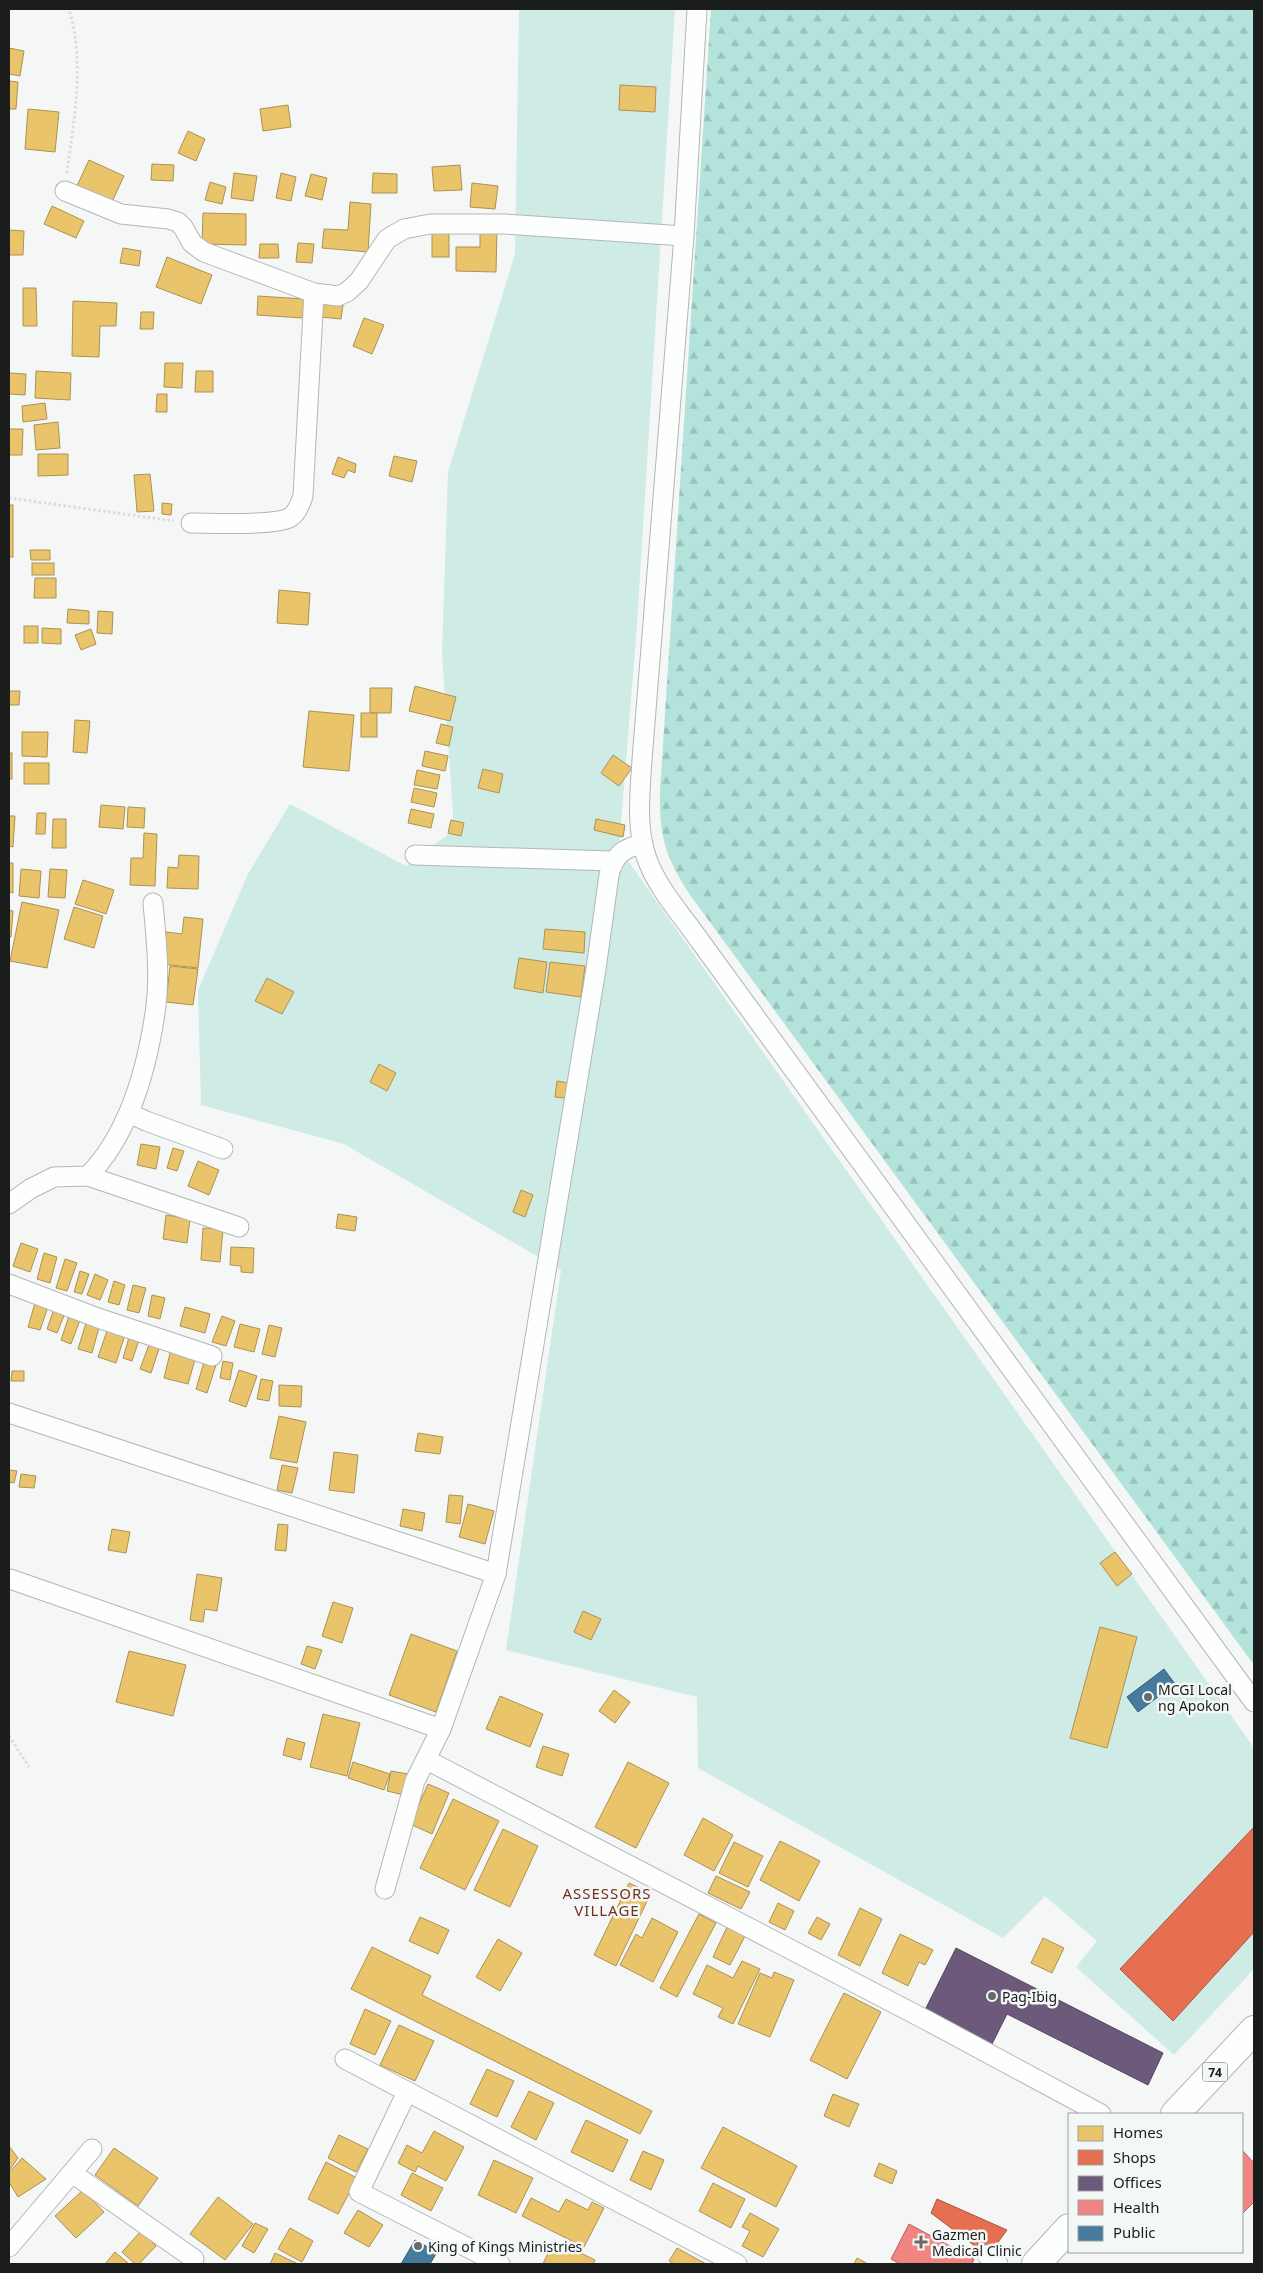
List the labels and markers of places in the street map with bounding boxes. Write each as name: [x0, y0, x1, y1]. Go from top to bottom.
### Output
place label: MCGI Local ng Apokon: [1158, 1680, 1232, 1715]
marker: MCGI Local ng Apokon: [1142, 1691, 1154, 1703]
place label: Pag-Ibig: [1002, 1987, 1057, 2006]
marker: Pag-Ibig: [986, 1990, 998, 2002]
place label: Gazmen Medical Clinic: [932, 2225, 1022, 2260]
marker: Gazmen Medical Clinic: [914, 2235, 928, 2249]
place label: King of Kings Ministries: [428, 2237, 583, 2256]
marker: King of Kings Ministries: [412, 2240, 424, 2252]

